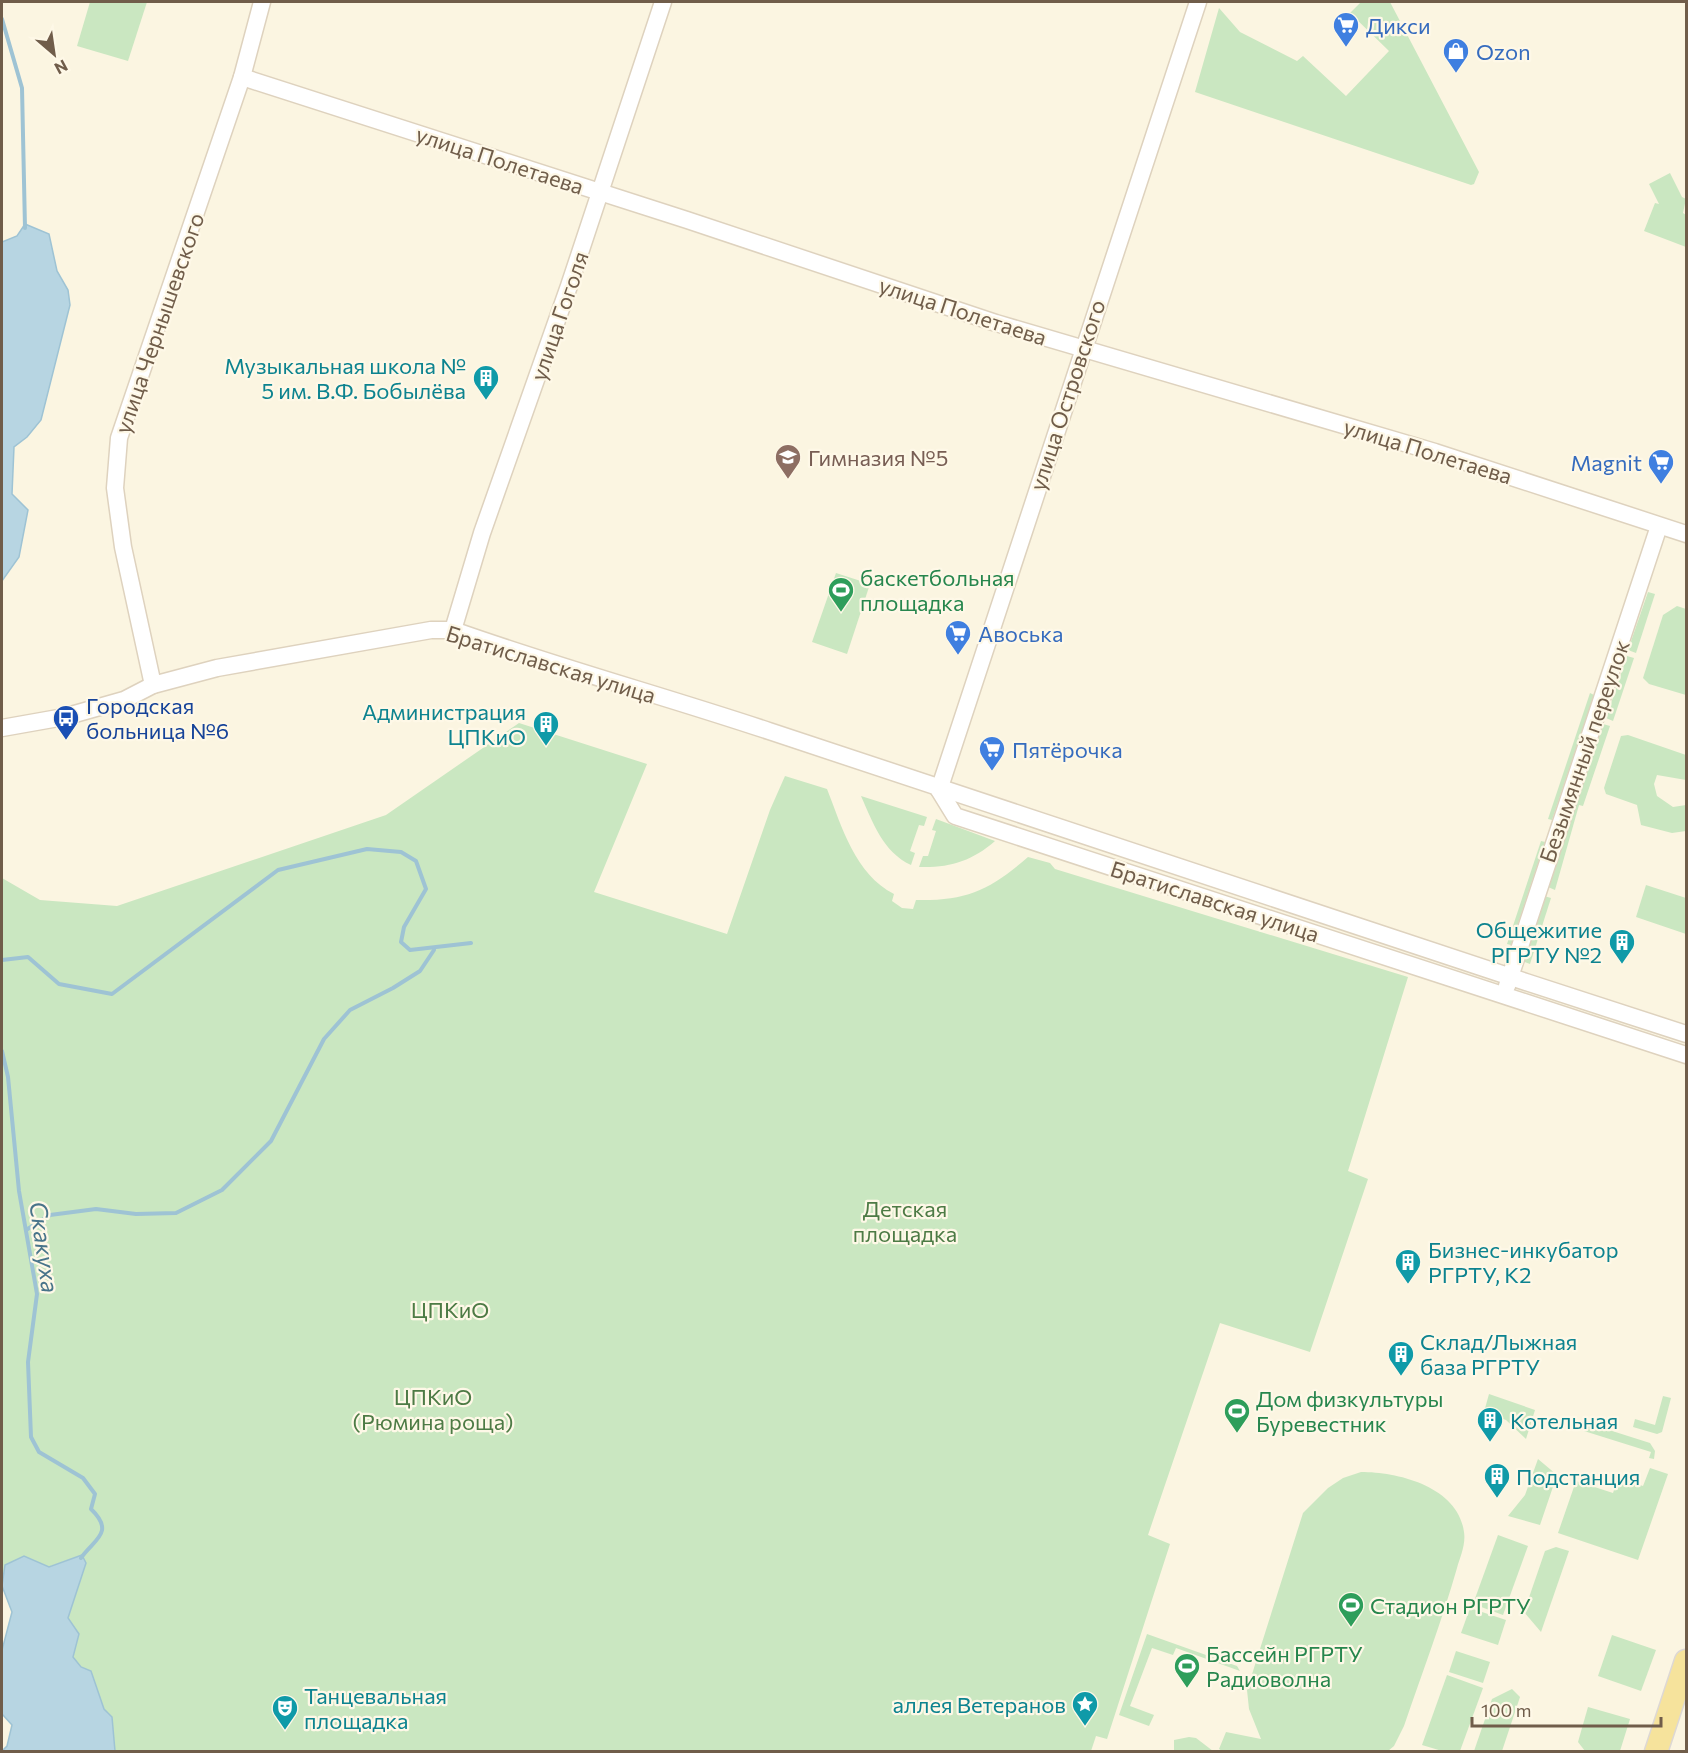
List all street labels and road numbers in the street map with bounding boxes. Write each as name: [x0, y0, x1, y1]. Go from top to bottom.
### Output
street label: улица Полетаева: [413, 120, 587, 200]
street label: улица Чернышевского: [109, 209, 209, 437]
street label: улица Гоголя: [524, 248, 594, 384]
street label: улица Полетаева: [876, 271, 1050, 351]
street label: улица Островского: [1023, 296, 1111, 494]
street label: улица Полетаева: [1341, 413, 1515, 489]
street label: Братиславская улица: [443, 619, 659, 709]
street label: Безымянный переулок: [1533, 636, 1635, 866]
street label: Братиславская улица: [1107, 855, 1323, 947]

